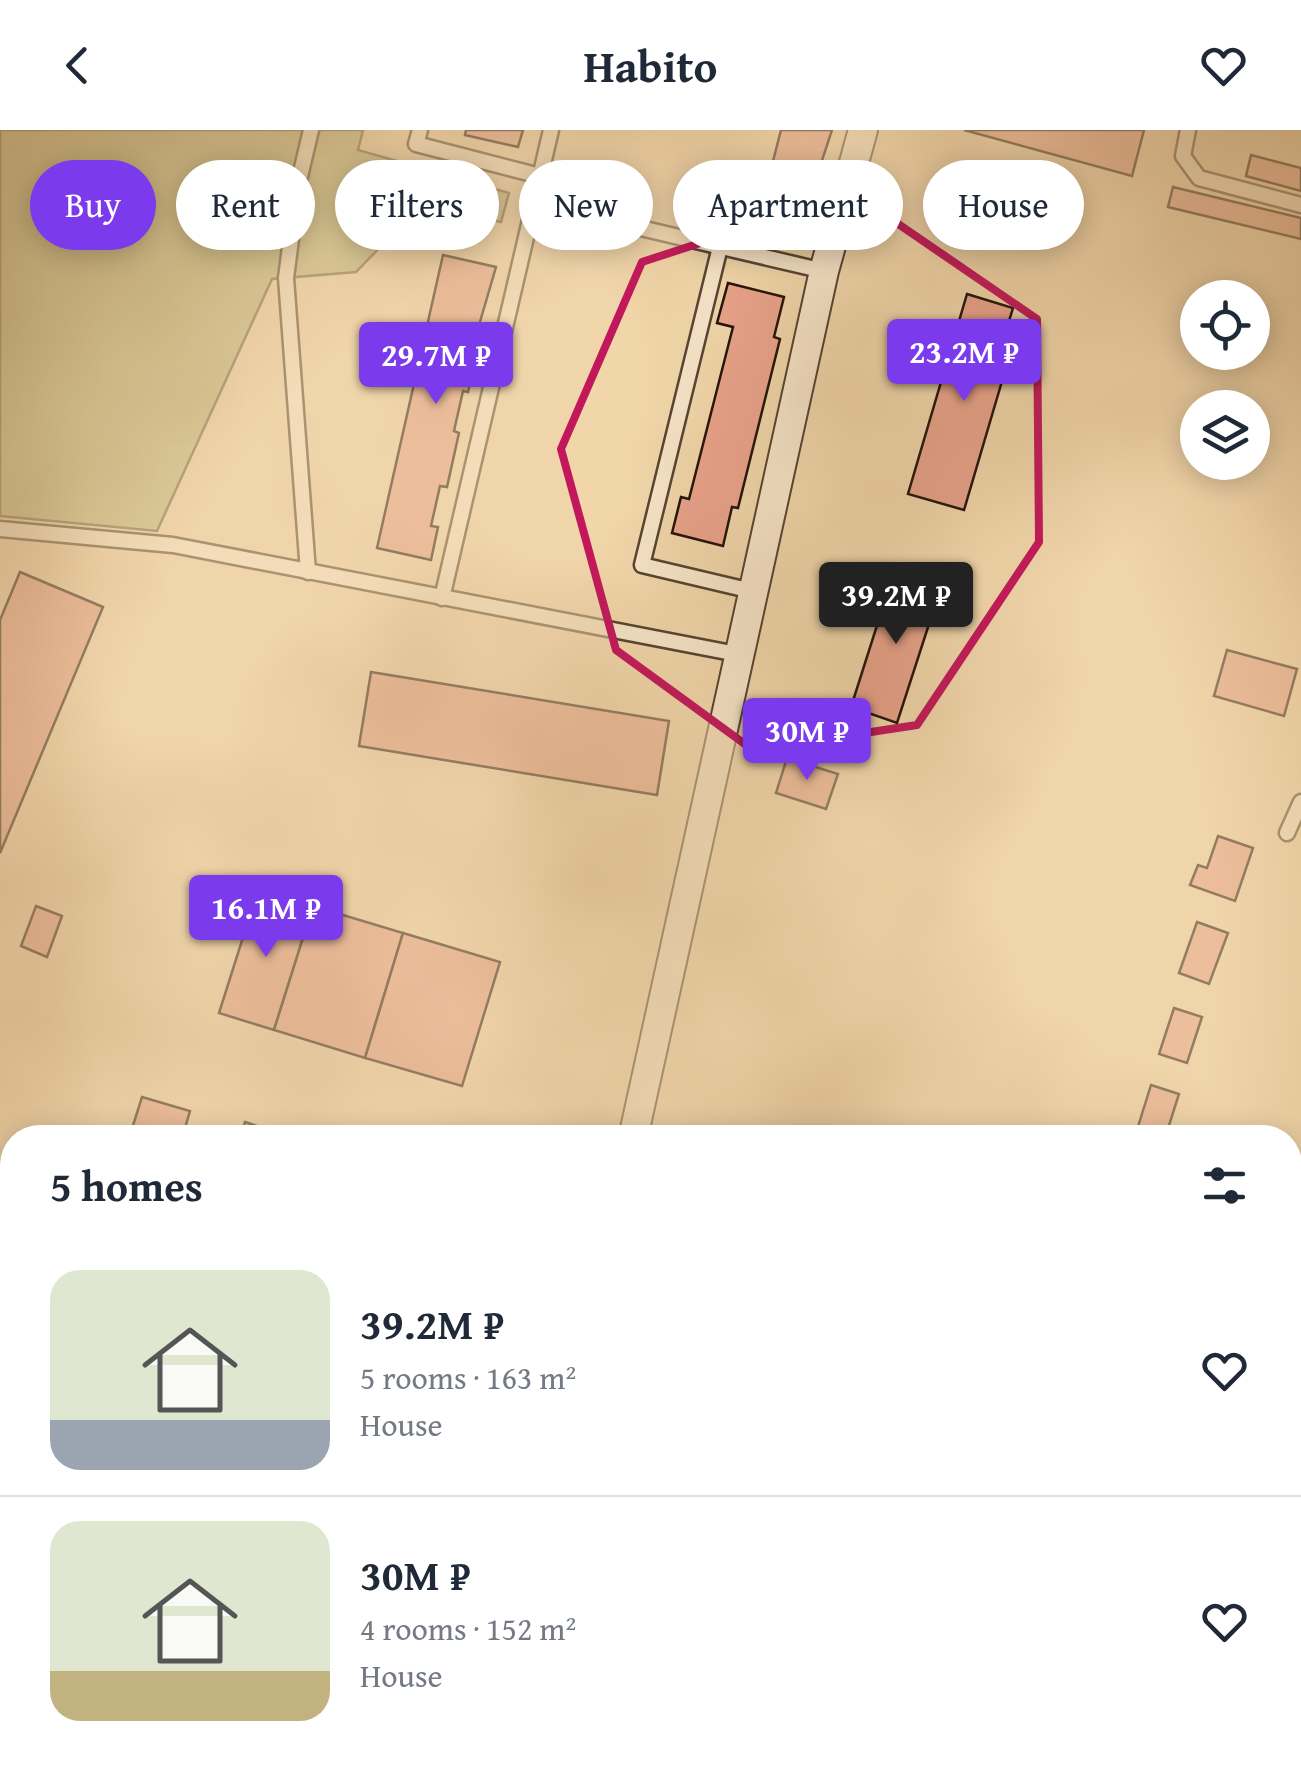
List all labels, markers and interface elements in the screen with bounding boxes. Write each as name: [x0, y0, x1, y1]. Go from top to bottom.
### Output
text: Habito: [584, 33, 717, 98]
icon: back: [50, 38, 105, 93]
icon: heart: [1196, 38, 1251, 93]
chip: Buy: [30, 160, 156, 250]
chip: Rent: [176, 160, 315, 250]
chip: Filters: [335, 160, 499, 250]
chip: New: [519, 160, 653, 250]
chip: Apartment: [673, 160, 903, 250]
chip: House: [923, 160, 1084, 250]
map controls: [1180, 280, 1270, 480]
button: locate: [1180, 280, 1270, 370]
pin: 23.2M ₽: [872, 319, 1056, 404]
pin: 29.7M ₽: [344, 322, 528, 407]
text: 23.2M ₽: [909, 328, 1019, 375]
text: 29.7M ₽: [381, 331, 491, 378]
button: layers: [1180, 390, 1270, 480]
pin: 39.2M ₽: [804, 562, 988, 647]
text: 39.2M ₽: [841, 571, 951, 618]
pin: 30M ₽: [737, 698, 877, 783]
text: 30M ₽: [765, 707, 849, 754]
pin: 16.1M ₽: [174, 875, 358, 960]
text: 16.1M ₽: [211, 884, 321, 931]
text: 5 homes: [50, 1155, 203, 1216]
icon: filters: [1197, 1158, 1252, 1213]
text: 39.2M ₽: [360, 1293, 504, 1354]
icon: home: [130, 1310, 250, 1430]
icon: heart: [1197, 1343, 1252, 1398]
text: 5 rooms · 163 m²: [360, 1354, 576, 1401]
text: House: [360, 1401, 443, 1448]
text: 30M ₽: [360, 1544, 471, 1605]
icon: home: [130, 1561, 250, 1681]
icon: heart: [1197, 1594, 1252, 1649]
text: 4 rooms · 152 m²: [360, 1605, 576, 1652]
text: House: [360, 1652, 443, 1699]

